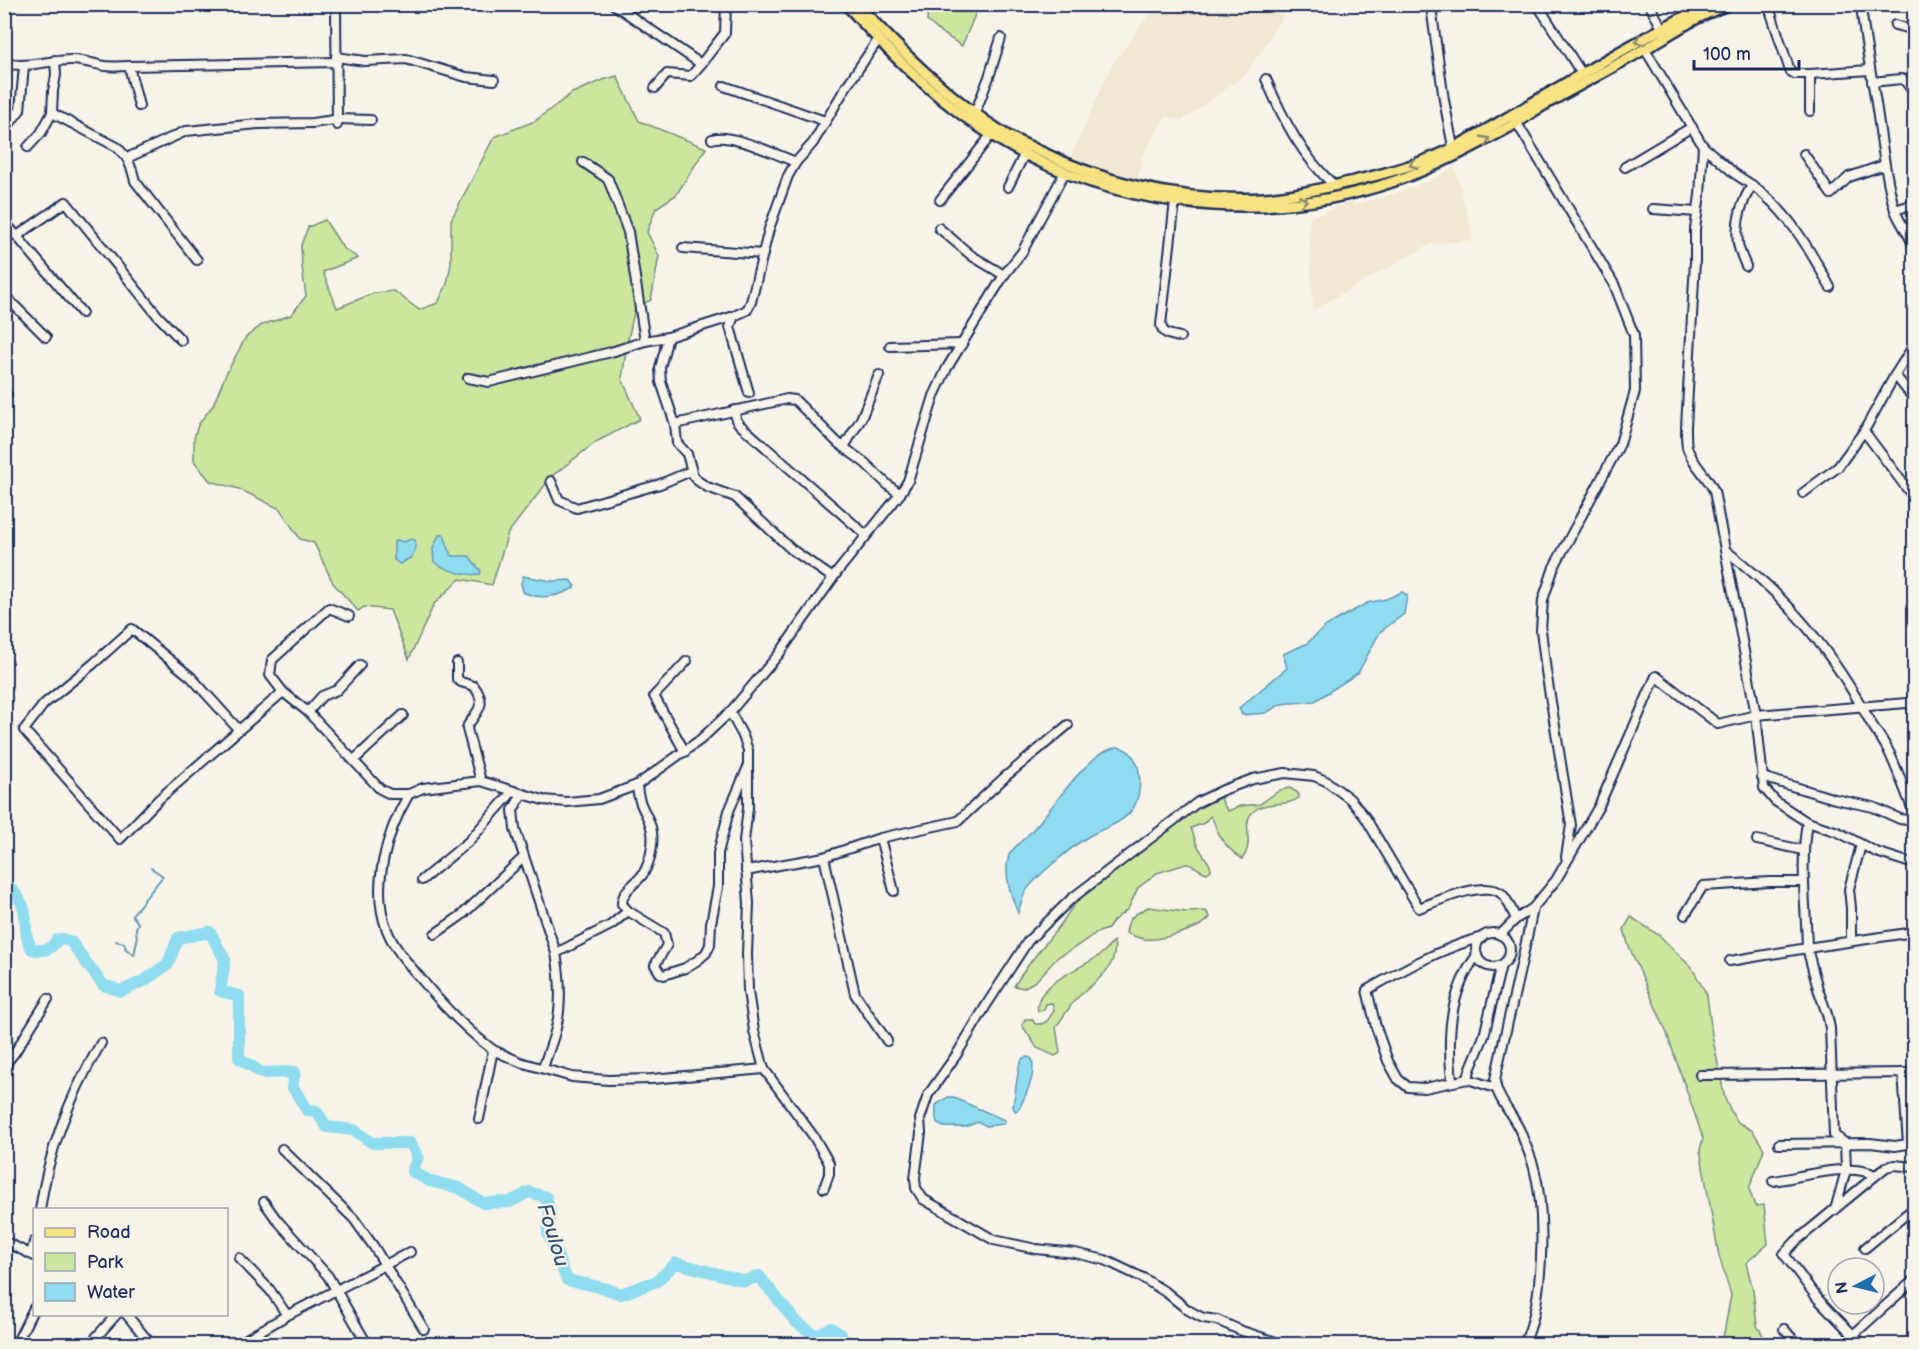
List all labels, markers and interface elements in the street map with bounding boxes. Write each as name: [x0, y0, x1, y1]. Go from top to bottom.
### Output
scale bar: [1694, 33, 1799, 71]
one-way arrow: [1635, 34, 1645, 45]
text: 100 m: [1703, 44, 1751, 65]
one-way arrow: [1480, 136, 1491, 147]
one-way arrow: [1408, 156, 1419, 169]
one-way arrow: [1298, 195, 1307, 208]
water label: Foulou: [532, 1200, 575, 1270]
legend: [33, 1208, 228, 1316]
text: Road: [87, 1222, 131, 1243]
text: Park: [87, 1252, 123, 1273]
north arrow: [1826, 1256, 1886, 1316]
text: N: [1832, 1281, 1853, 1295]
text: Water: [87, 1282, 135, 1303]

